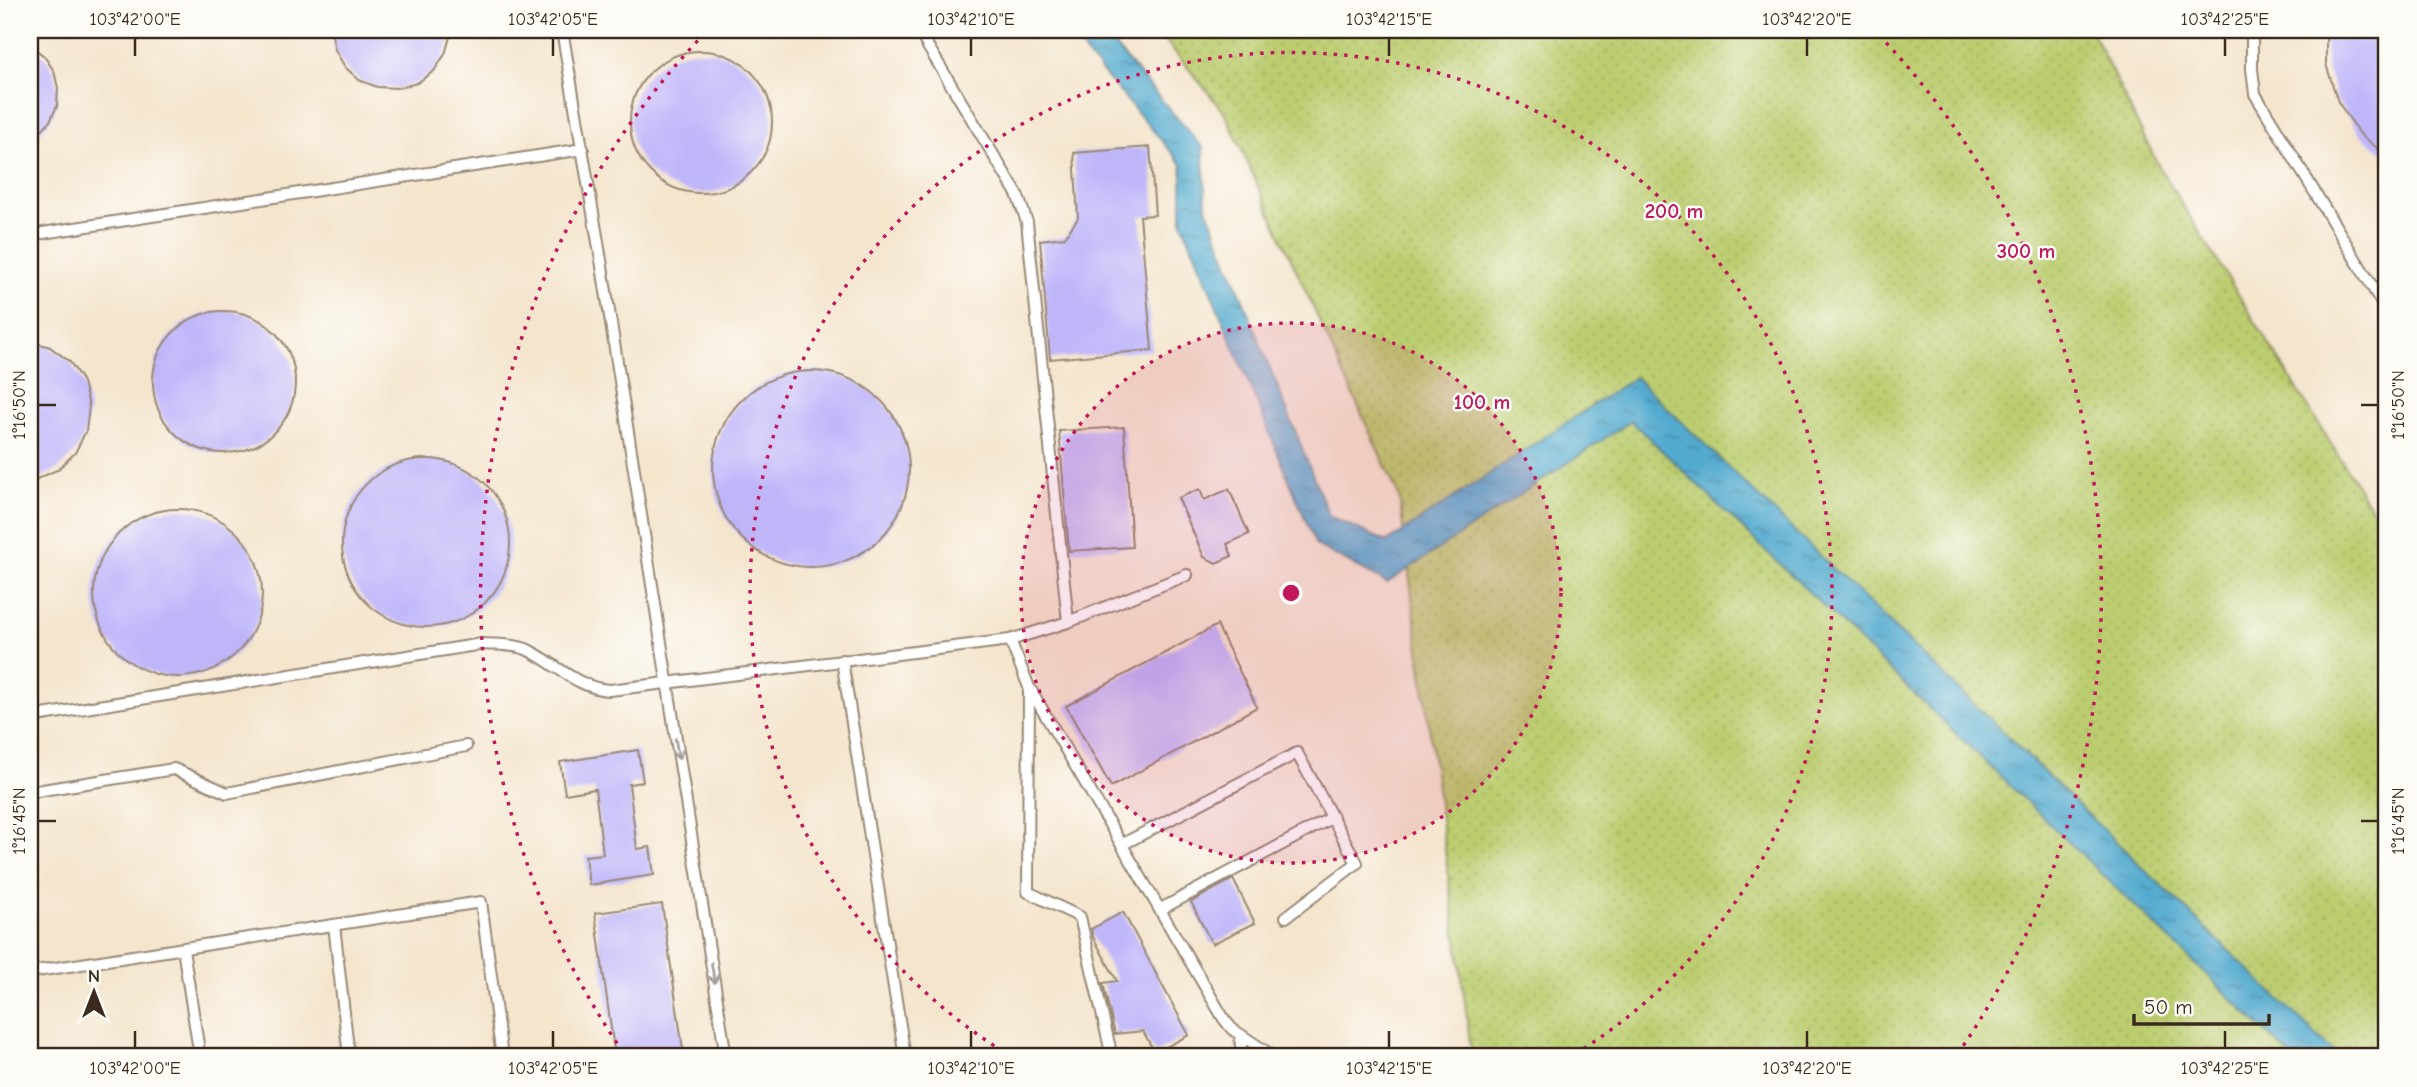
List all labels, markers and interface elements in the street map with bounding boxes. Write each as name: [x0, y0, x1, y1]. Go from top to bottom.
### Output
text: 103°42'00"E: [89, 9, 181, 30]
text: 103°42'05"E: [508, 9, 598, 30]
text: 103°42'10"E: [927, 9, 1015, 30]
text: 103°42'15"E: [1346, 9, 1432, 30]
text: 103°42'20"E: [1762, 9, 1852, 30]
text: 103°42'25"E: [2181, 9, 2269, 30]
text: 200 m: [1645, 199, 1703, 223]
text: 300 m: [1997, 239, 2055, 263]
text: 1°16'50"N: [9, 370, 30, 440]
text: 1°16'50"N: [2388, 370, 2409, 440]
text: 100 m: [1454, 390, 1510, 414]
centre of rings: [1279, 581, 1303, 605]
one-way arrow: [671, 737, 684, 760]
text: 1°16'45"N: [9, 787, 30, 855]
text: 1°16'45"N: [2388, 787, 2409, 855]
north arrow: [60, 958, 130, 1028]
one-way arrow: [707, 962, 720, 984]
text: N: [88, 965, 100, 987]
scale bar: [2134, 982, 2268, 1026]
text: 50 m: [2144, 995, 2193, 1019]
text: 103°42'00"E: [89, 1058, 181, 1079]
text: 103°42'05"E: [508, 1058, 598, 1079]
text: 103°42'10"E: [927, 1058, 1015, 1079]
text: 103°42'15"E: [1346, 1058, 1432, 1079]
text: 103°42'20"E: [1762, 1058, 1852, 1079]
text: 103°42'25"E: [2181, 1058, 2269, 1079]

